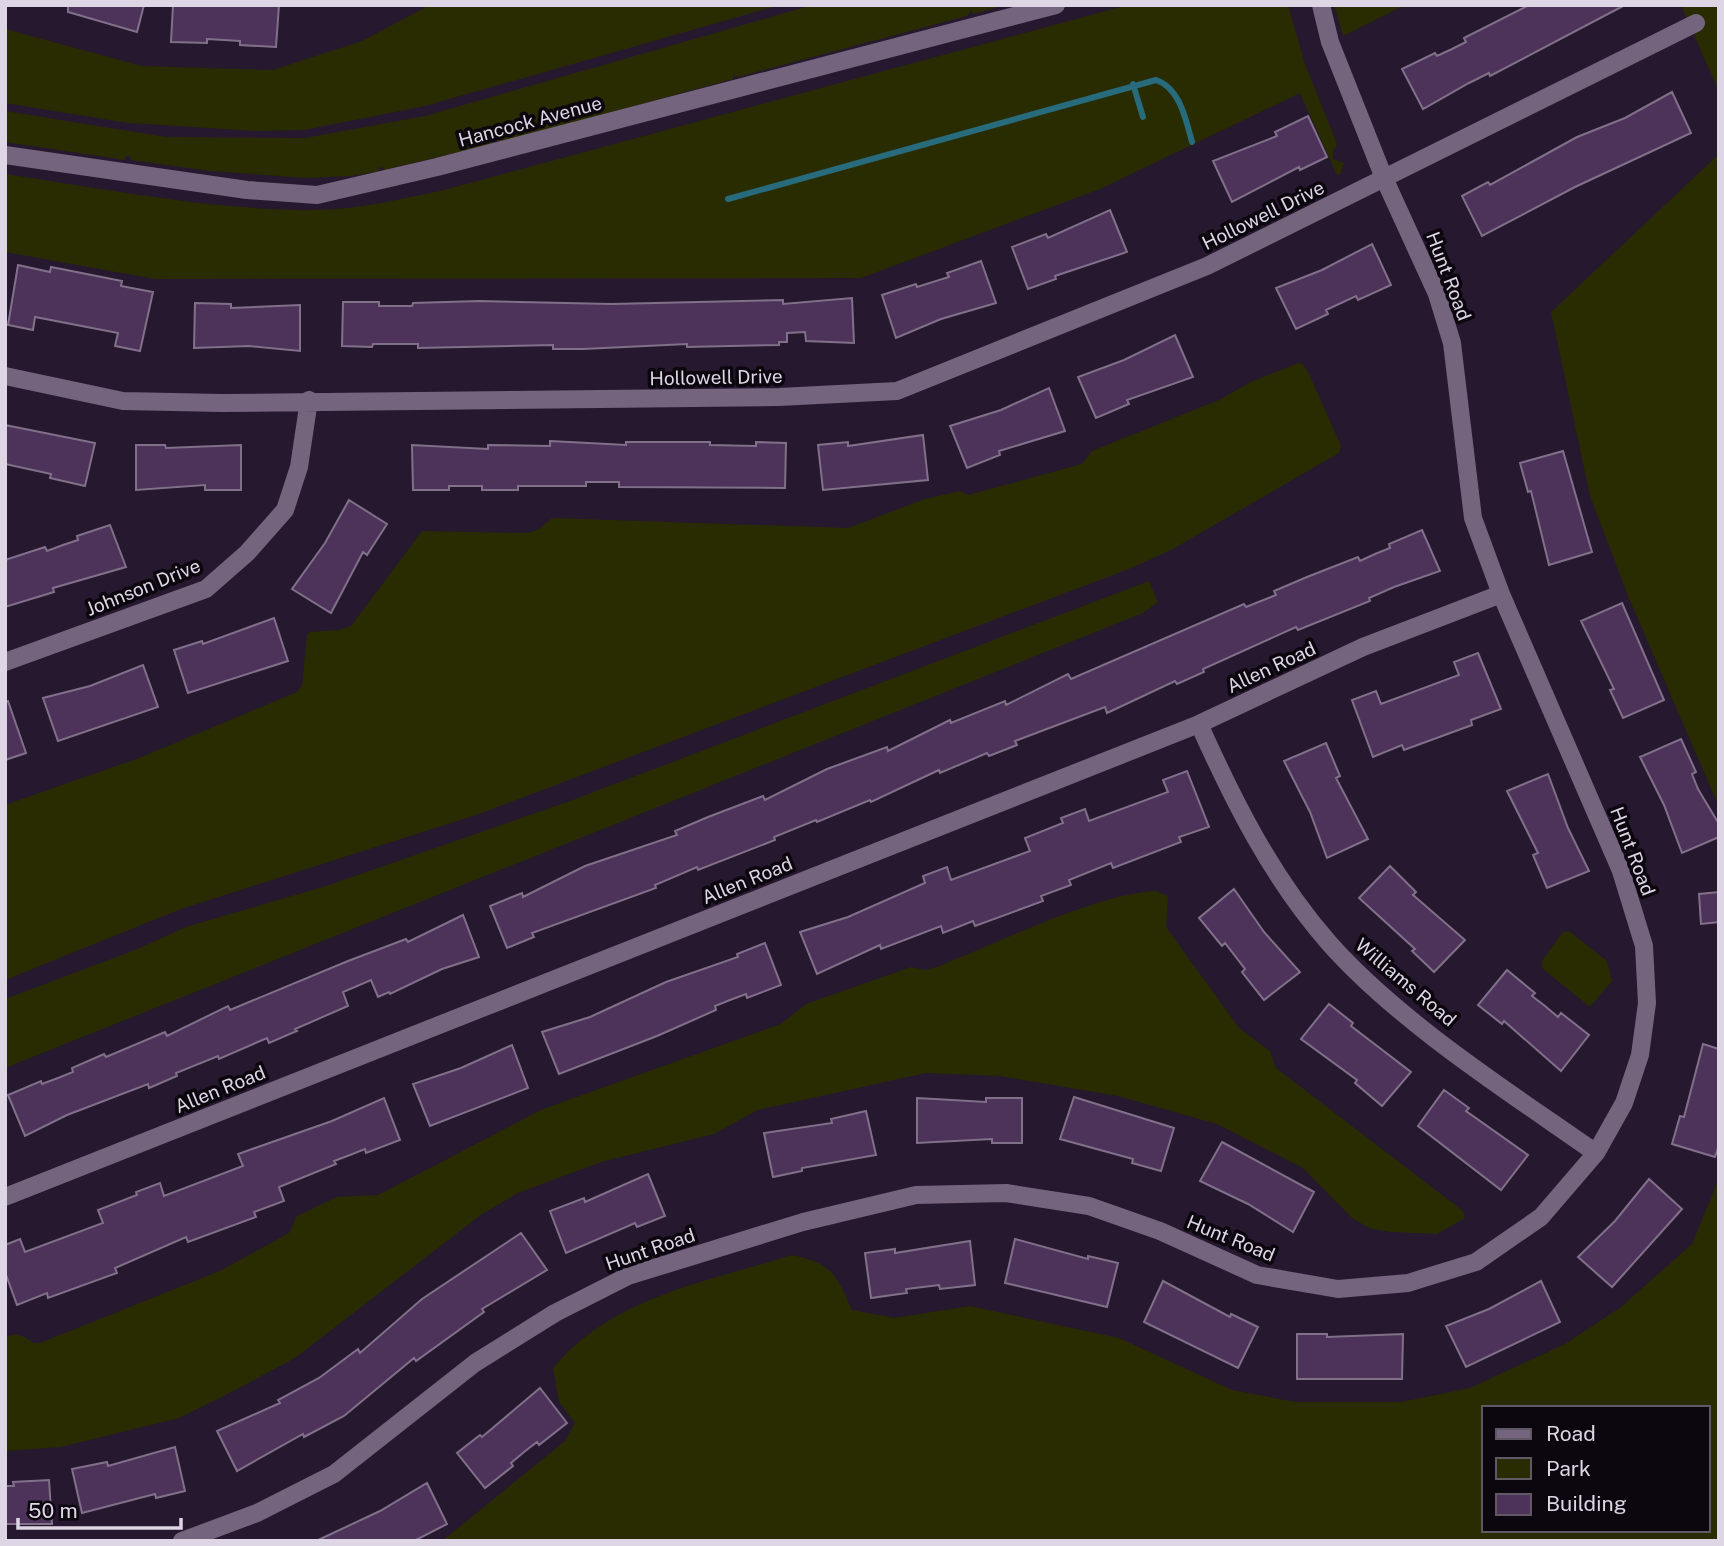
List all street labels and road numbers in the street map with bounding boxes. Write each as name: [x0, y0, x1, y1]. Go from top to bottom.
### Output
street label: Hancock Avenue: [456, 91, 604, 151]
street label: Hollowell Drive: [1198, 176, 1328, 254]
street label: Hunt Road: [1422, 229, 1476, 323]
street label: Hollowell Drive: [649, 365, 783, 389]
street label: Johnson Drive: [83, 554, 203, 620]
street label: Allen Road: [1223, 637, 1319, 697]
street label: Hunt Road: [1606, 804, 1660, 898]
street label: Allen Road: [699, 852, 795, 908]
street label: Williams Road: [1351, 933, 1461, 1031]
street label: Allen Road: [172, 1061, 268, 1117]
street label: Hunt Road: [1184, 1210, 1278, 1266]
street label: Hunt Road: [602, 1223, 698, 1275]

